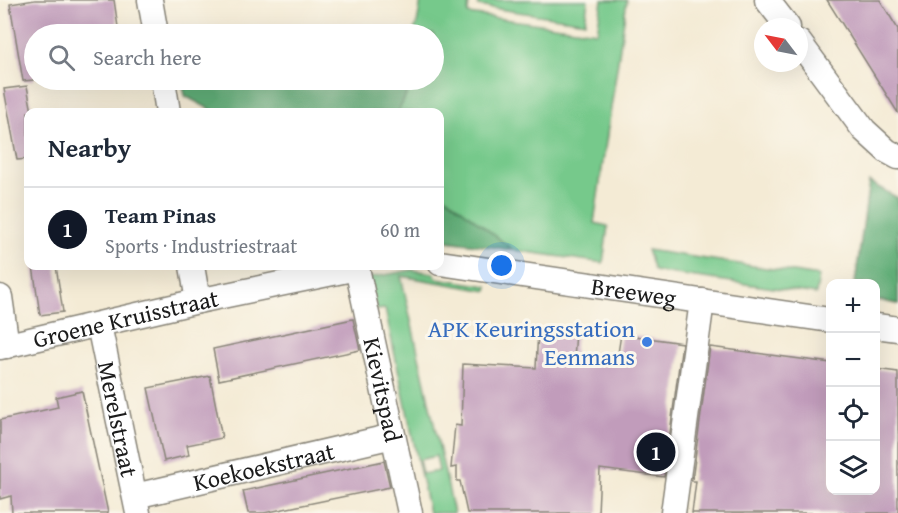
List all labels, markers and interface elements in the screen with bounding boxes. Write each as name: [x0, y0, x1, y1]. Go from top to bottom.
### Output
north arrow: [754, 18, 808, 72]
search box: [24, 24, 444, 90]
icon: search: [45, 41, 78, 74]
text: Search here: [93, 41, 202, 73]
text: Nearby: [48, 128, 131, 167]
text: Team Pinas: [105, 199, 216, 231]
text: 1: [62, 215, 73, 244]
text: 60 m: [380, 215, 420, 244]
text: Sports · Industriestraat: [105, 231, 297, 260]
your location: [487, 251, 516, 280]
street label: Breeweg: [589, 268, 679, 315]
map controls: [826, 279, 880, 495]
button: +: [826, 279, 880, 333]
street label: Groene Kruisstraat: [29, 280, 222, 356]
place label: APK Keuringsstation Eenmans: [428, 311, 636, 374]
button: −: [826, 333, 880, 387]
street label: Kievitspad: [355, 334, 412, 445]
marker: APK Keuringsstation Eenmans: [640, 335, 654, 349]
street label: Merelstraat: [89, 358, 148, 481]
button: locate: [826, 387, 880, 441]
pin: 1: [636, 430, 676, 474]
street label: Koekoekstraat: [189, 433, 338, 499]
button: layers: [826, 441, 880, 495]

